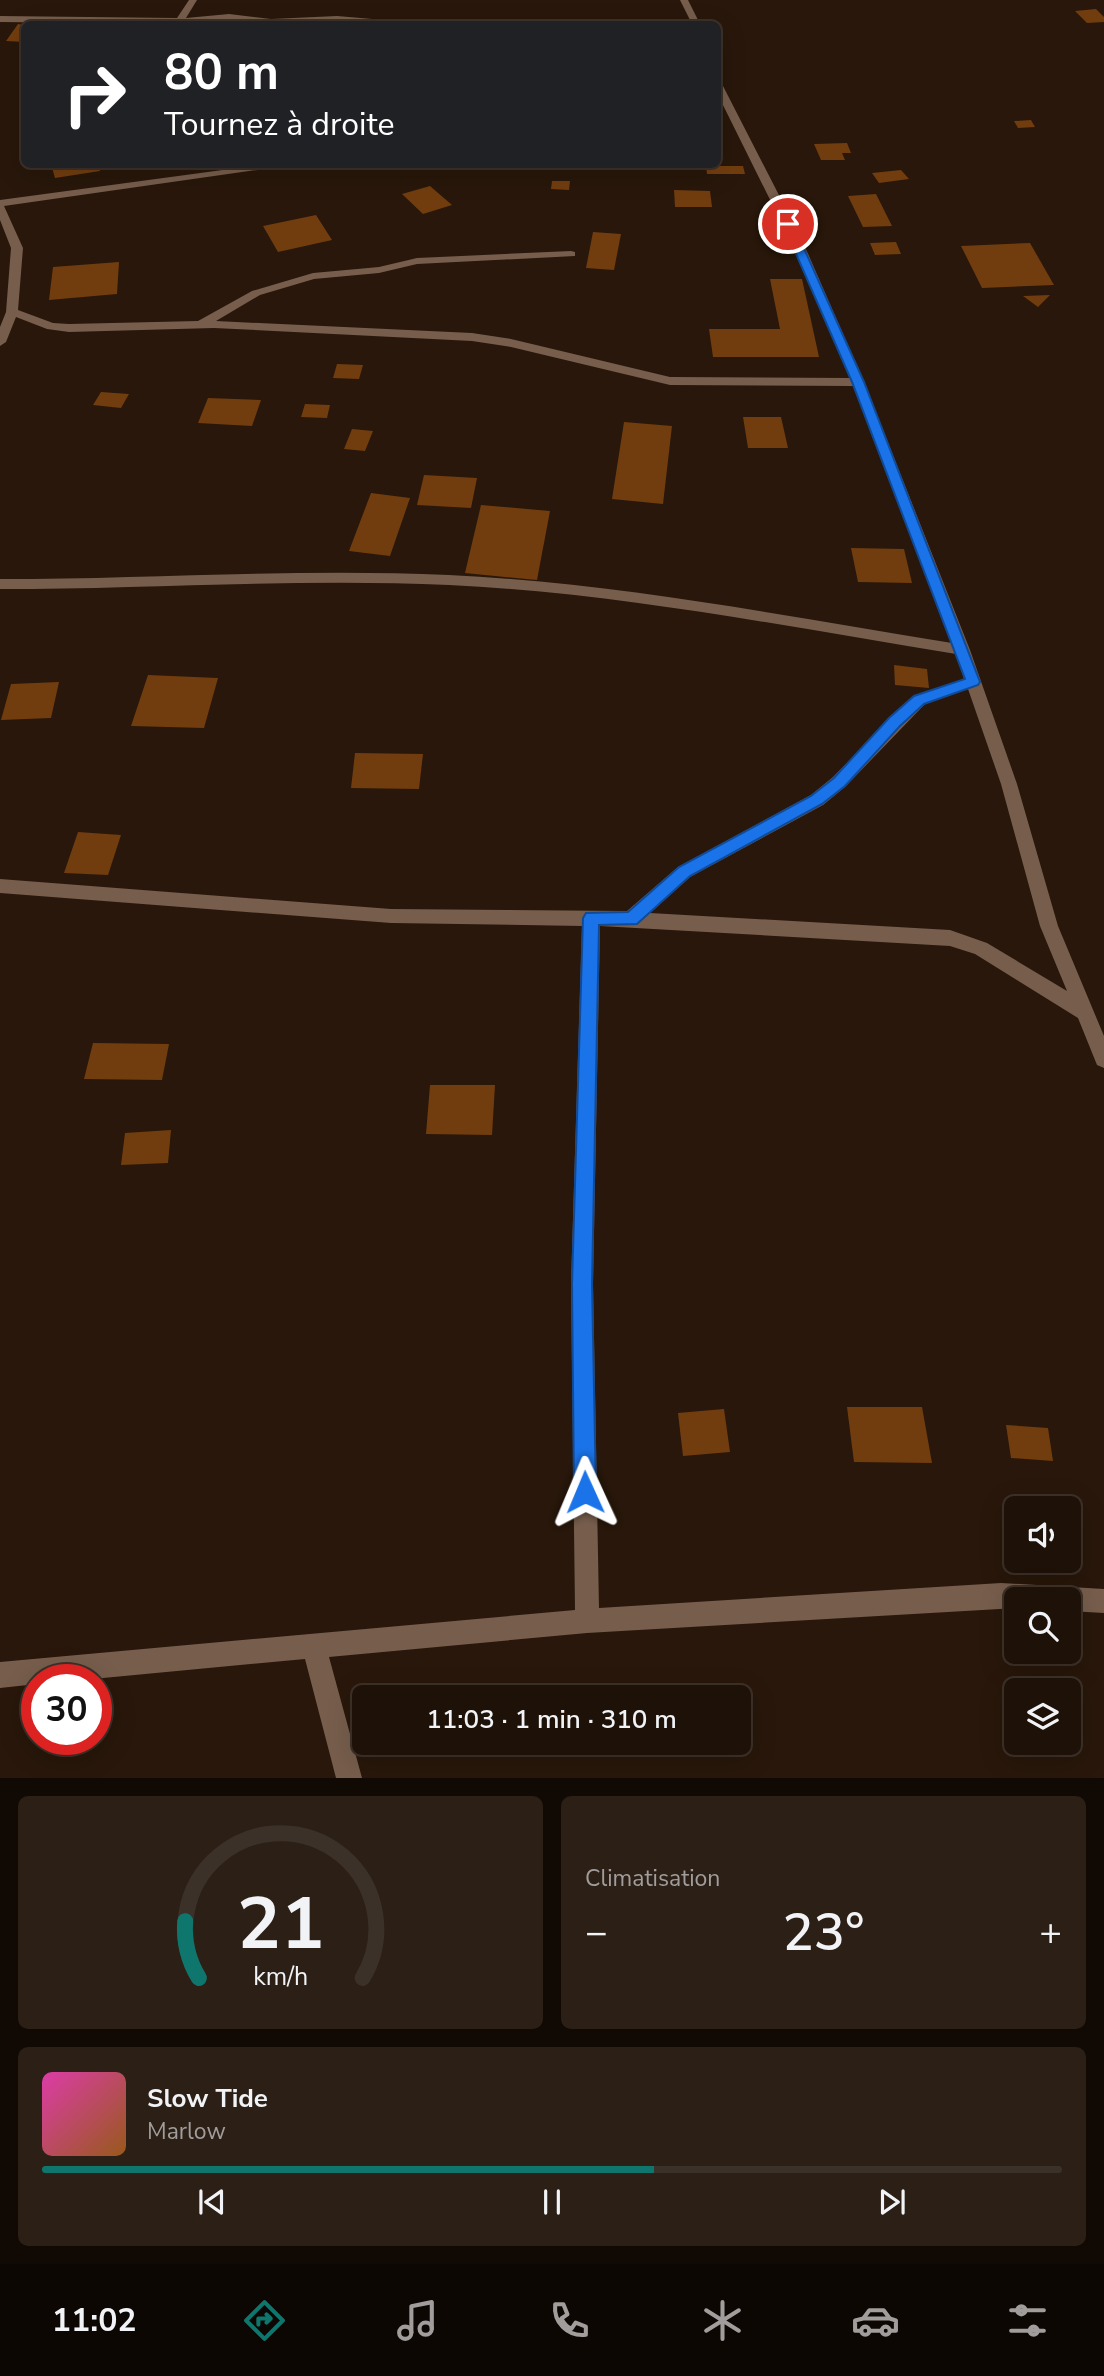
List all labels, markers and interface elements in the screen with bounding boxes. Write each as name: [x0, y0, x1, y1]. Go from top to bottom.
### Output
text: 80 m: [164, 39, 279, 106]
icon: right: [49, 49, 140, 140]
text: Tournez à droite: [164, 103, 395, 146]
pin: [758, 194, 818, 254]
icon: arrive: [769, 205, 807, 243]
position arrow: [548, 1455, 622, 1529]
map controls: [1004, 1496, 1081, 1755]
button: sound: [1004, 1496, 1081, 1573]
button: search: [1004, 1587, 1081, 1664]
speed limit sign: 30: [21, 1664, 112, 1755]
button: layers: [1004, 1678, 1081, 1755]
text: 11:03 · 1 min · 310 m: [426, 1702, 677, 1737]
text: Climatisation: [585, 1863, 720, 1894]
text: 21: [237, 1875, 324, 1975]
text: 23°: [783, 1897, 864, 1968]
text: −: [585, 1907, 608, 1958]
text: +: [1039, 1907, 1062, 1958]
text: km/h: [253, 1960, 308, 1994]
text: Slow Tide: [147, 2081, 268, 2116]
text: Marlow: [147, 2116, 226, 2147]
icon: previous: [193, 2183, 231, 2221]
icon: pause: [533, 2183, 571, 2221]
icon: next: [873, 2183, 911, 2221]
icon: directions: [240, 2296, 289, 2345]
icon: music: [393, 2296, 442, 2345]
icon: phone: [545, 2296, 594, 2345]
icon: climate: [698, 2296, 747, 2345]
icon: car: [851, 2296, 900, 2345]
icon: filters: [1003, 2296, 1052, 2345]
text: 11:02: [52, 2299, 137, 2342]

